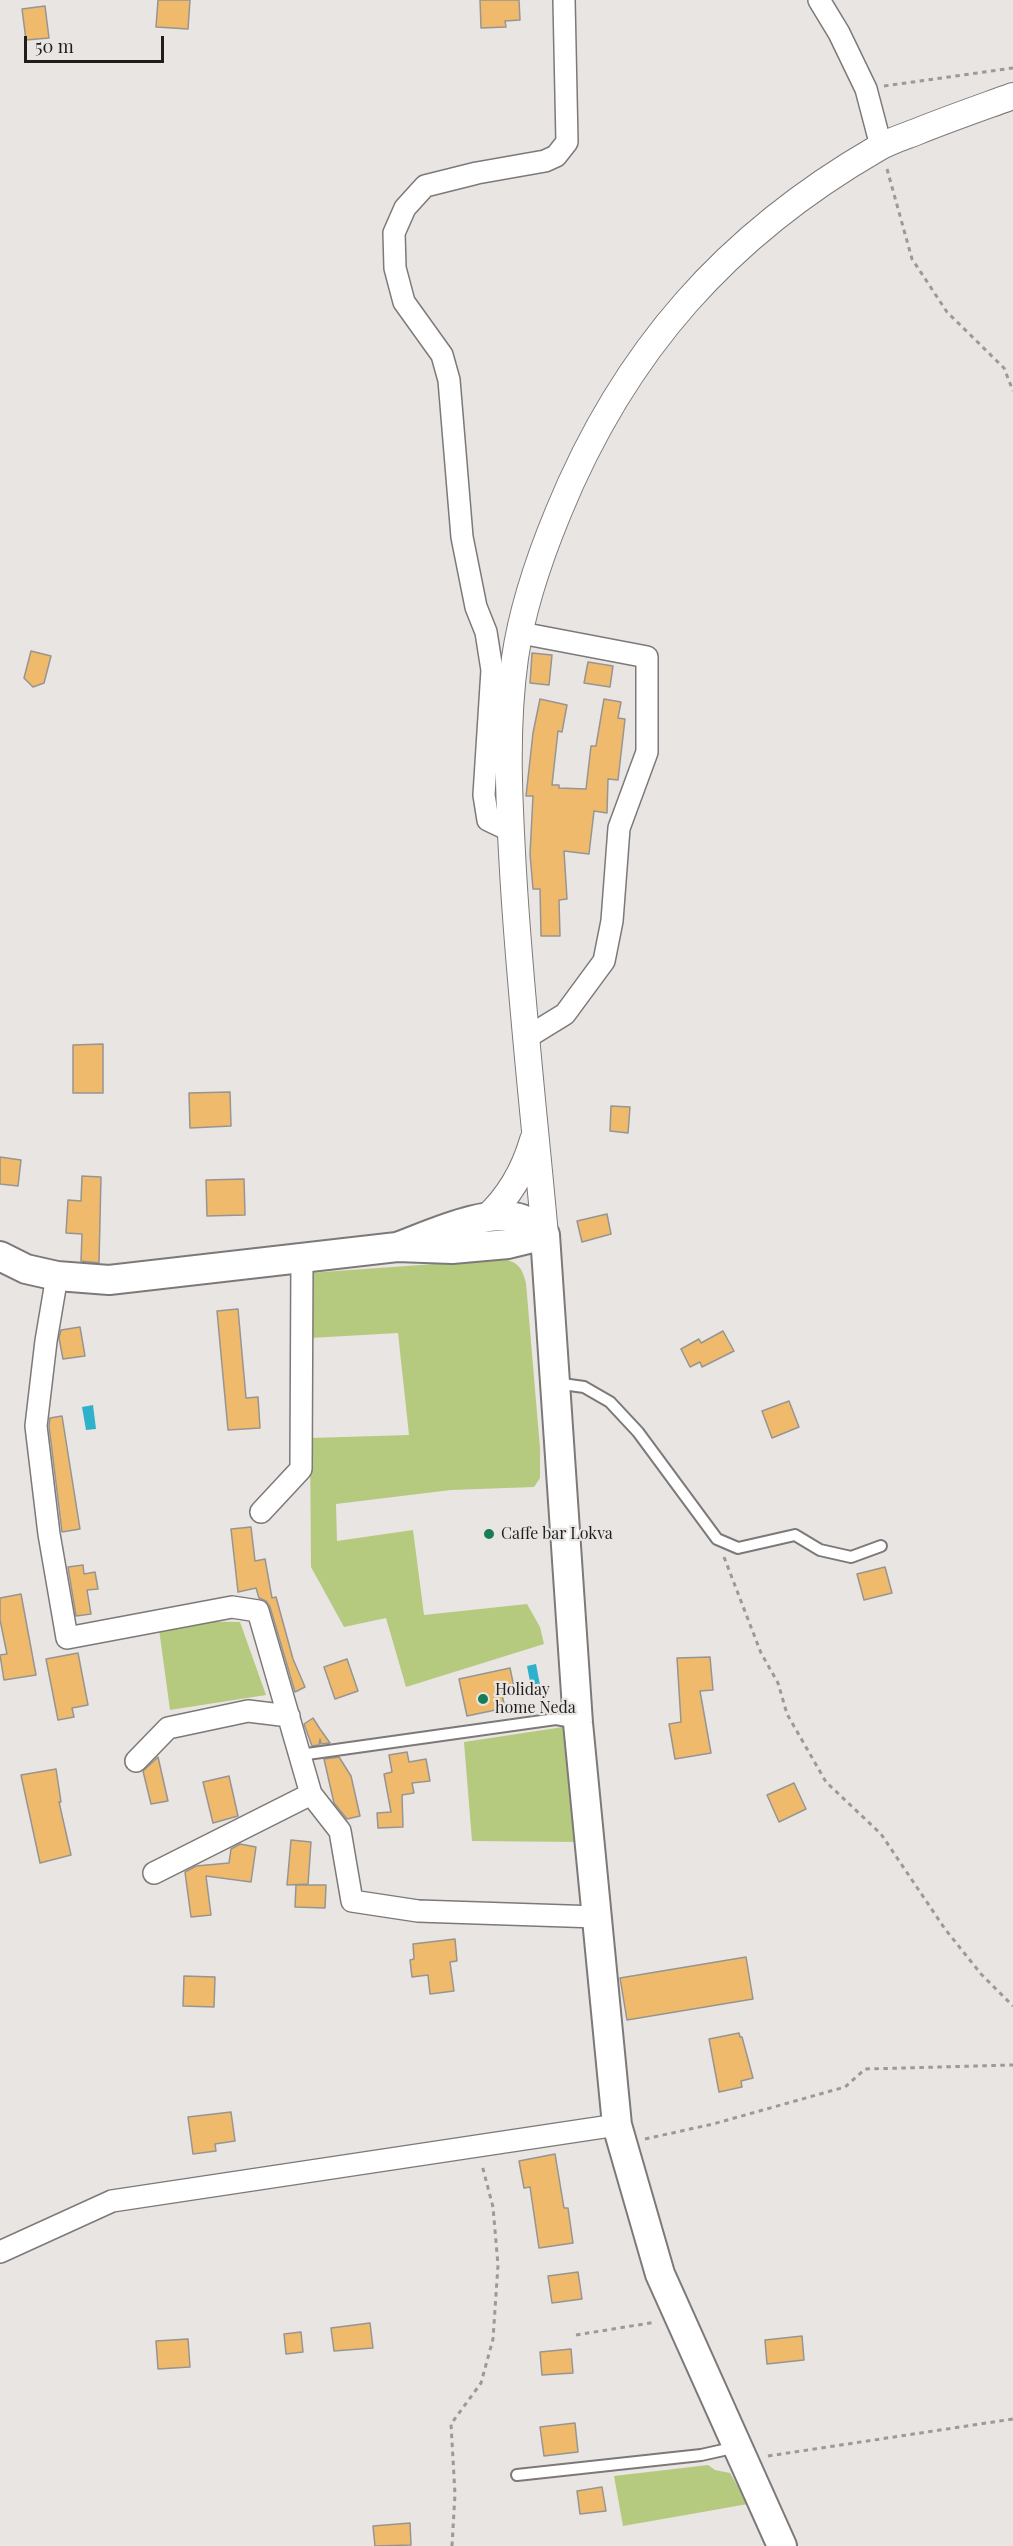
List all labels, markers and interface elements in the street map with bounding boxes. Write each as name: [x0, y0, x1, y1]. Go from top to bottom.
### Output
scale bar: [27, 24, 166, 62]
text: 50 m: [35, 34, 74, 58]
place label: Caffe bar Lokva: [501, 1524, 613, 1544]
marker: Caffe bar Lokva: [482, 1527, 496, 1541]
place label: Holiday home Neda: [495, 1680, 576, 1718]
marker: Holiday home Neda: [476, 1692, 490, 1706]

